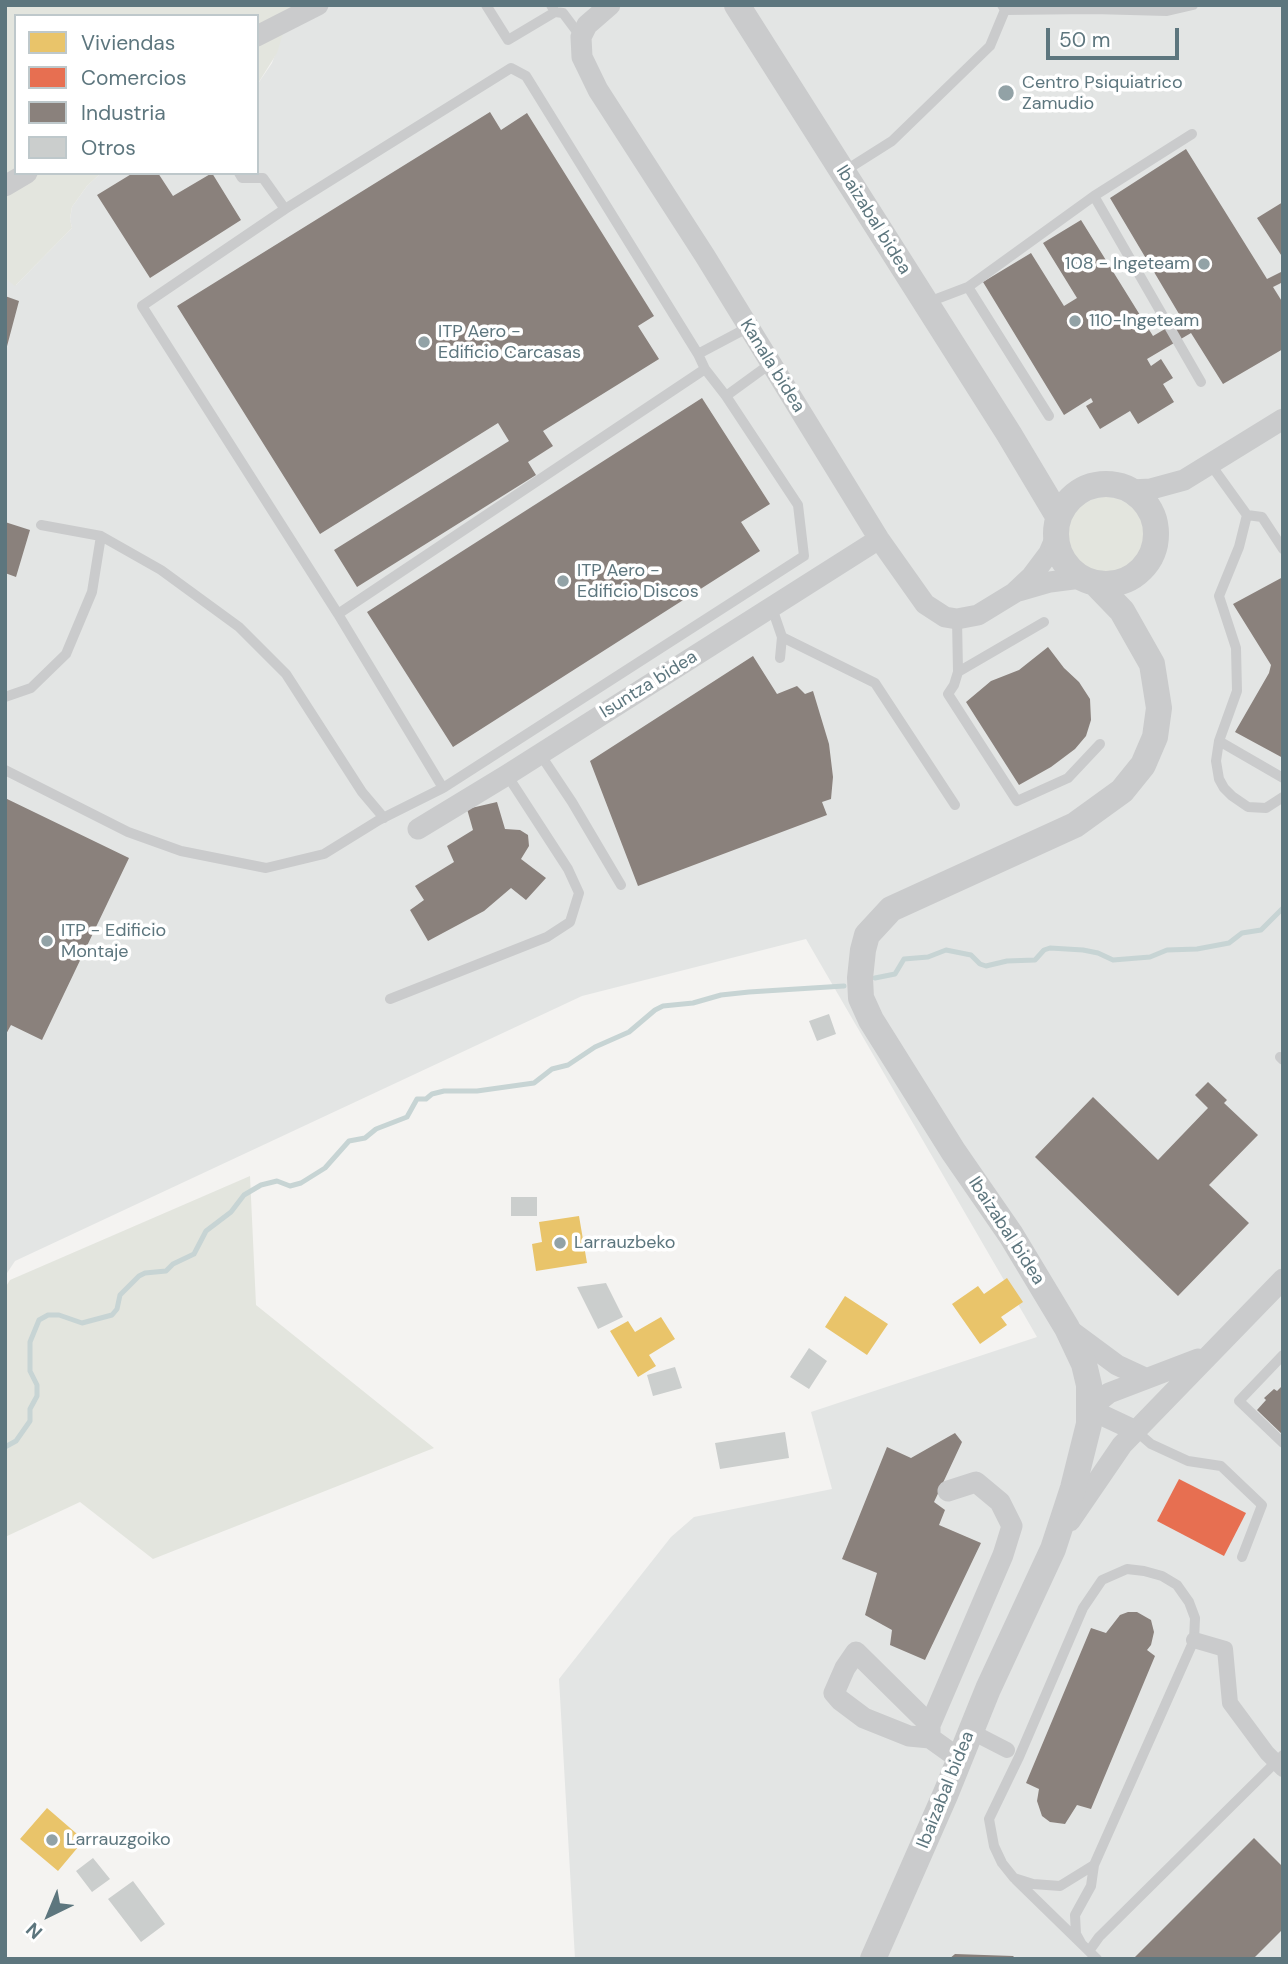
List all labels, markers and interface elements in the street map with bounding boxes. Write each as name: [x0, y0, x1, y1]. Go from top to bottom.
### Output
legend: [14, 14, 259, 175]
scale bar: [1050, 14, 1183, 58]
text: 50 m: [1059, 26, 1110, 54]
text: Viviendas: [81, 29, 175, 57]
text: Comercios: [81, 64, 187, 92]
place label: Centro Psiquiatrico Zamudio: [1022, 72, 1183, 114]
marker: Centro Psiquiatrico Zamudio: [996, 83, 1016, 103]
text: Industria: [81, 99, 166, 127]
text: Otros: [81, 134, 136, 162]
street label: Ibaizabal bidea: [831, 162, 915, 278]
place label: 108 - Ingeteam: [1065, 253, 1190, 275]
marker: 108 - Ingeteam: [1196, 256, 1212, 272]
place label: 110-Ingeteam: [1089, 310, 1199, 332]
marker: 110-Ingeteam: [1067, 313, 1083, 329]
street label: Kanala bidea: [735, 316, 809, 416]
place label: ITP Aero - Edificio Carcasas: [438, 321, 581, 364]
marker: ITP Aero - Edificio Carcasas: [416, 334, 432, 350]
place label: ITP Aero - Edificio Discos: [577, 560, 699, 602]
marker: ITP Aero - Edificio Discos: [555, 573, 571, 589]
street label: Isuntza bidea: [596, 647, 702, 723]
place label: ITP - Edificio Montaje: [61, 920, 166, 962]
marker: ITP - Edificio Montaje: [39, 933, 55, 949]
street label: Ibaizabal bidea: [963, 1173, 1049, 1289]
place label: Larrauzbeko: [574, 1232, 676, 1254]
marker: Larrauzbeko: [552, 1235, 568, 1251]
street label: Ibaizabal bidea: [913, 1728, 979, 1852]
place label: Larrauzgoiko: [66, 1829, 171, 1851]
marker: Larrauzgoiko: [44, 1832, 60, 1848]
north arrow: [14, 1880, 84, 1950]
text: N: [21, 1917, 48, 1945]

